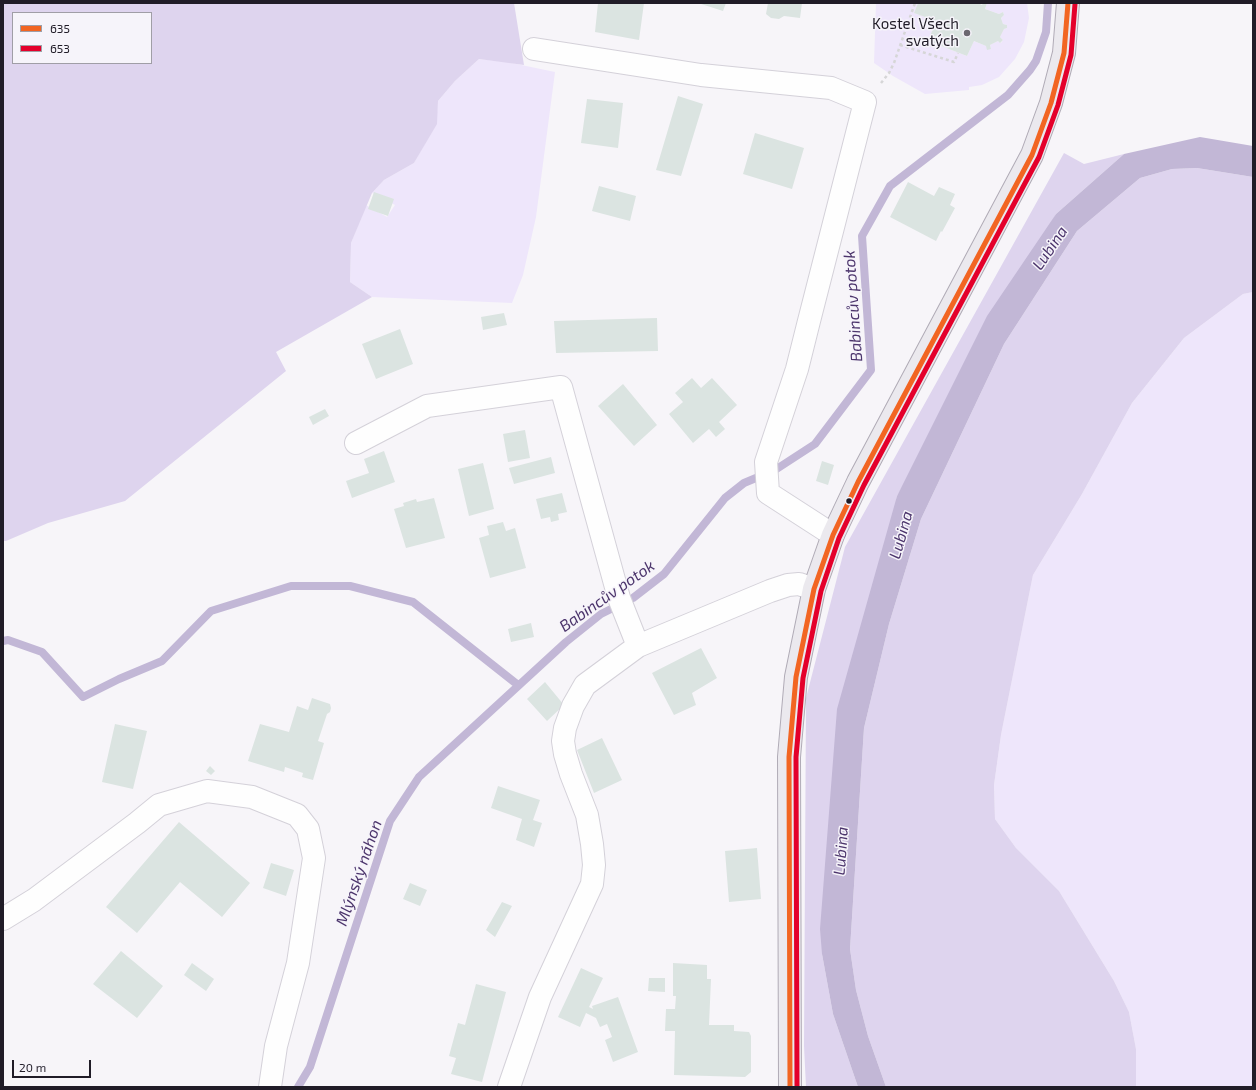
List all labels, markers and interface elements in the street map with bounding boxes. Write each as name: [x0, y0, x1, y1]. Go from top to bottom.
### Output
legend: [12, 12, 152, 64]
place label: Kostel Všech svatých: [872, 15, 959, 50]
text: 635: [50, 21, 70, 35]
marker: Kostel Všech svatých: [962, 28, 972, 38]
text: 653: [50, 41, 70, 55]
water label: Lubina: [1028, 222, 1072, 274]
water label: Babincův potok: [840, 250, 866, 362]
unlabelled marker: [844, 496, 854, 506]
water label: Lubina: [885, 509, 917, 561]
water label: Babincův potok: [556, 556, 658, 636]
water label: Mlýnský náhon: [332, 817, 386, 929]
water label: Lubina: [830, 826, 852, 876]
scale bar: [14, 1052, 93, 1078]
text: 20 m: [19, 1060, 46, 1074]

